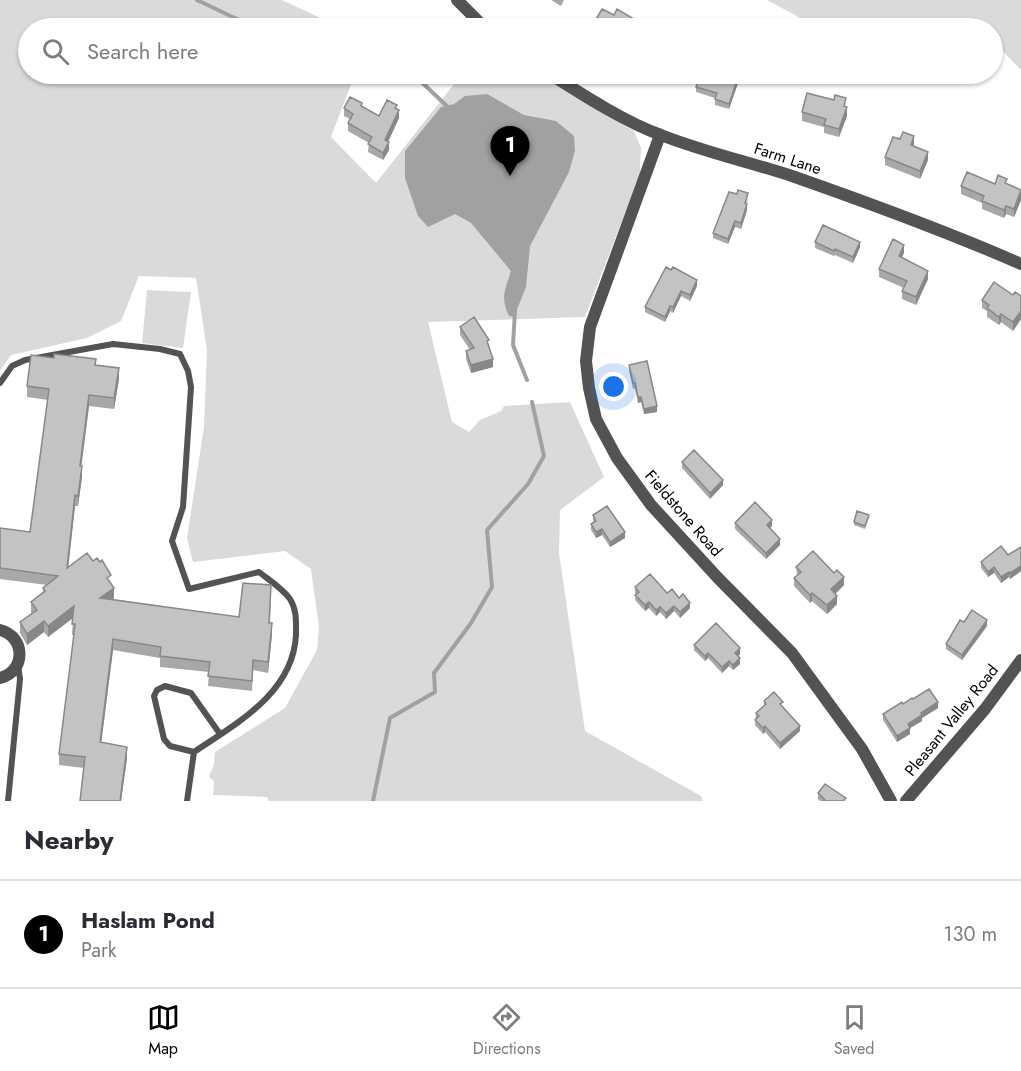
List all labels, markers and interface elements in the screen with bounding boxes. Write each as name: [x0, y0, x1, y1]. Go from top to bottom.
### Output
search box: [18, 18, 1003, 84]
icon: search: [39, 35, 72, 68]
text: Search here: [87, 35, 198, 67]
pin: 1: [490, 126, 530, 176]
street label: Farm Lane: [751, 137, 824, 180]
your location: [599, 372, 628, 401]
street label: Fieldstone Road: [639, 465, 728, 562]
street label: Pleasant Valley Road: [899, 659, 1004, 781]
text: Nearby: [24, 821, 113, 859]
text: Haslam Pond: [81, 904, 215, 936]
text: 1: [38, 920, 49, 949]
text: 130 m: [943, 920, 997, 949]
text: Park: [81, 936, 117, 965]
tab: Map: [147, 1001, 180, 1060]
tab: Directions: [473, 1001, 541, 1060]
tab: Saved: [834, 1001, 874, 1060]

